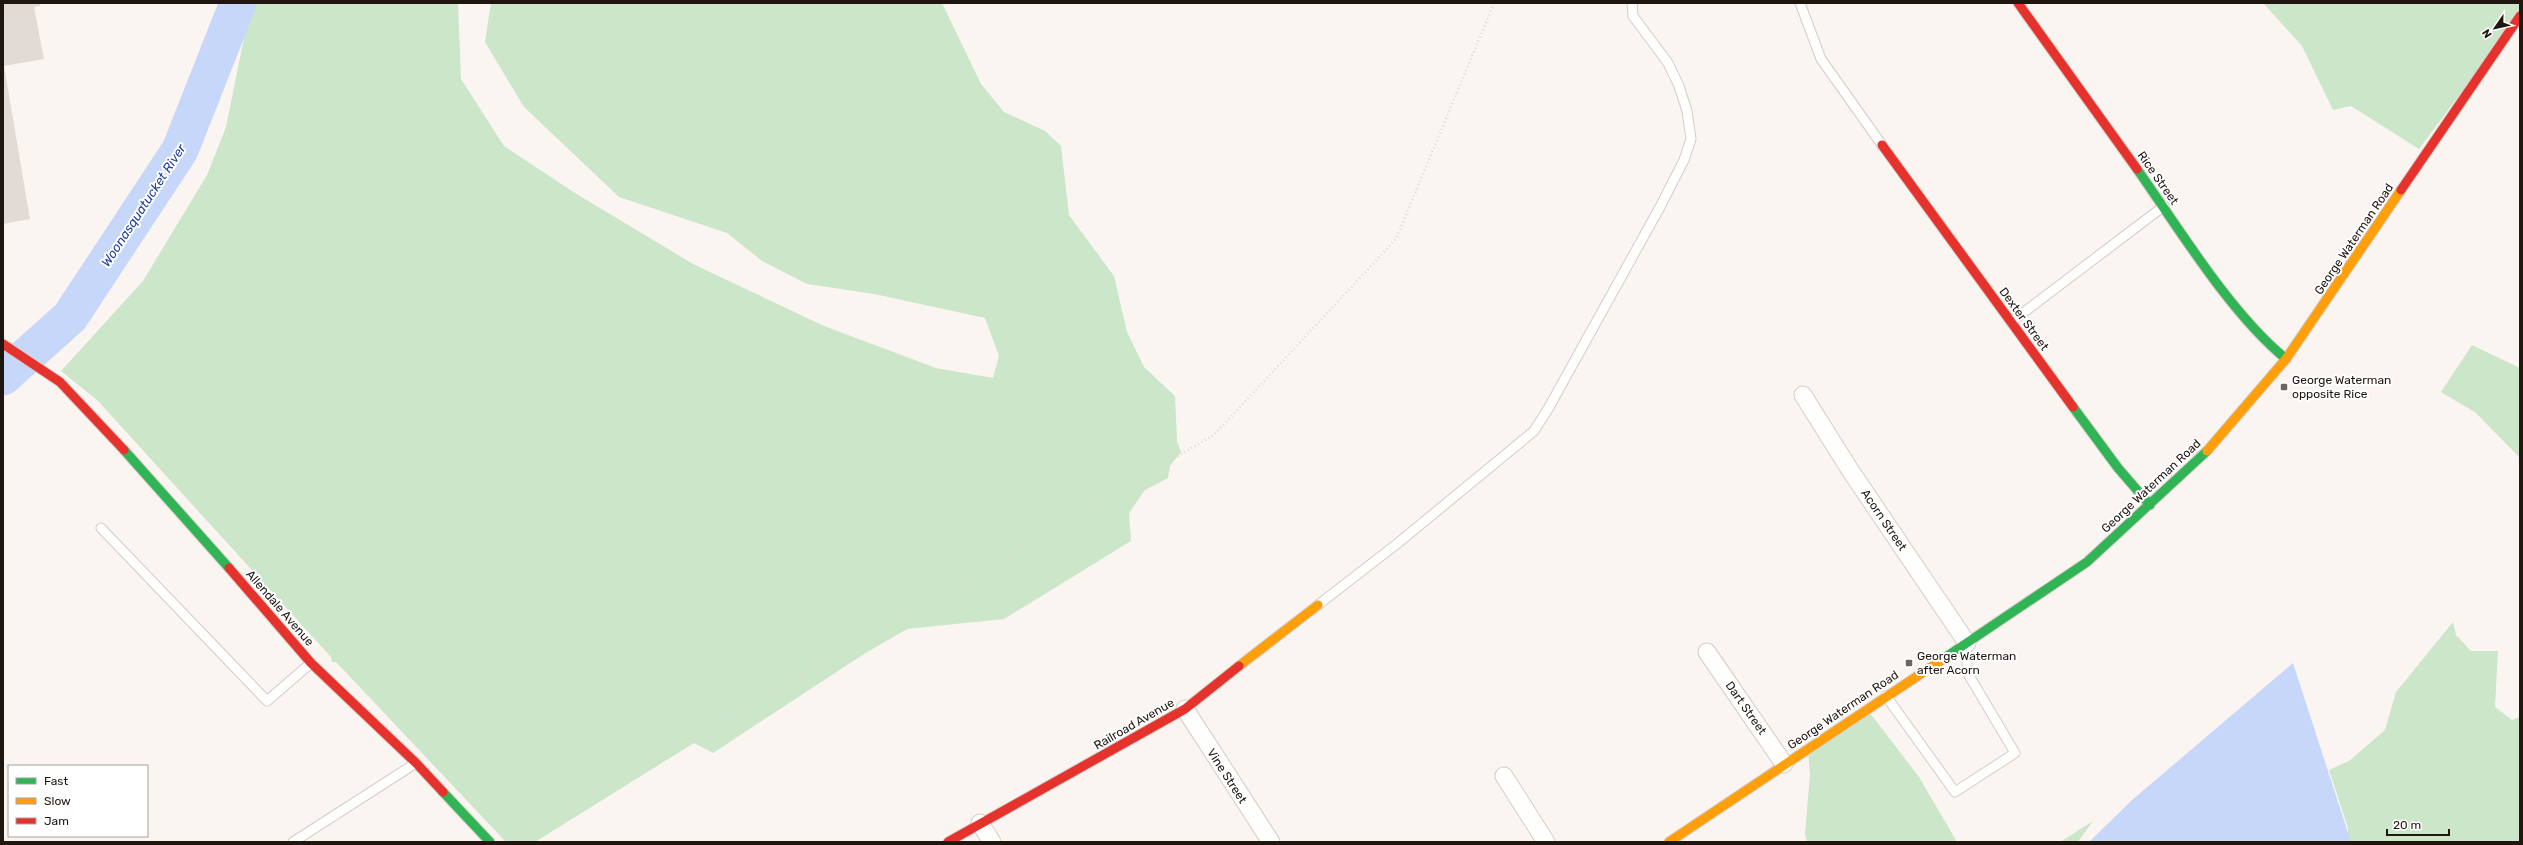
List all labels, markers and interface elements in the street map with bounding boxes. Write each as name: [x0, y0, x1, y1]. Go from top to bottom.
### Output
north arrow: [2475, 8, 2515, 48]
text: N: [2479, 26, 2495, 40]
water label: Woonasquatucket River: [98, 140, 189, 269]
street label: Rice Street: [2135, 149, 2182, 208]
street label: George Waterman Road: [2312, 181, 2396, 297]
street label: Dexter Street: [1996, 285, 2052, 354]
place label: George Waterman opposite Rice: [2292, 373, 2391, 401]
marker: George Waterman opposite Rice: [2279, 382, 2289, 392]
street label: George Waterman Road: [2098, 436, 2204, 536]
street label: Acorn Street: [1858, 487, 1910, 554]
street label: Allendale Avenue: [243, 567, 317, 649]
place label: George Waterman after Acorn: [1917, 649, 2016, 677]
marker: George Waterman after Acorn: [1904, 658, 1914, 668]
street label: George Waterman Road: [1785, 668, 1901, 752]
street label: Dart Street: [1723, 679, 1770, 738]
street label: Railroad Avenue: [1092, 695, 1177, 753]
street label: Vine Street: [1204, 746, 1250, 806]
legend: [8, 765, 148, 837]
text: Fast: [44, 774, 68, 788]
text: Slow: [44, 794, 71, 808]
scale bar: [2387, 811, 2449, 837]
text: Jam: [44, 814, 69, 828]
text: 20 m: [2393, 818, 2421, 832]

